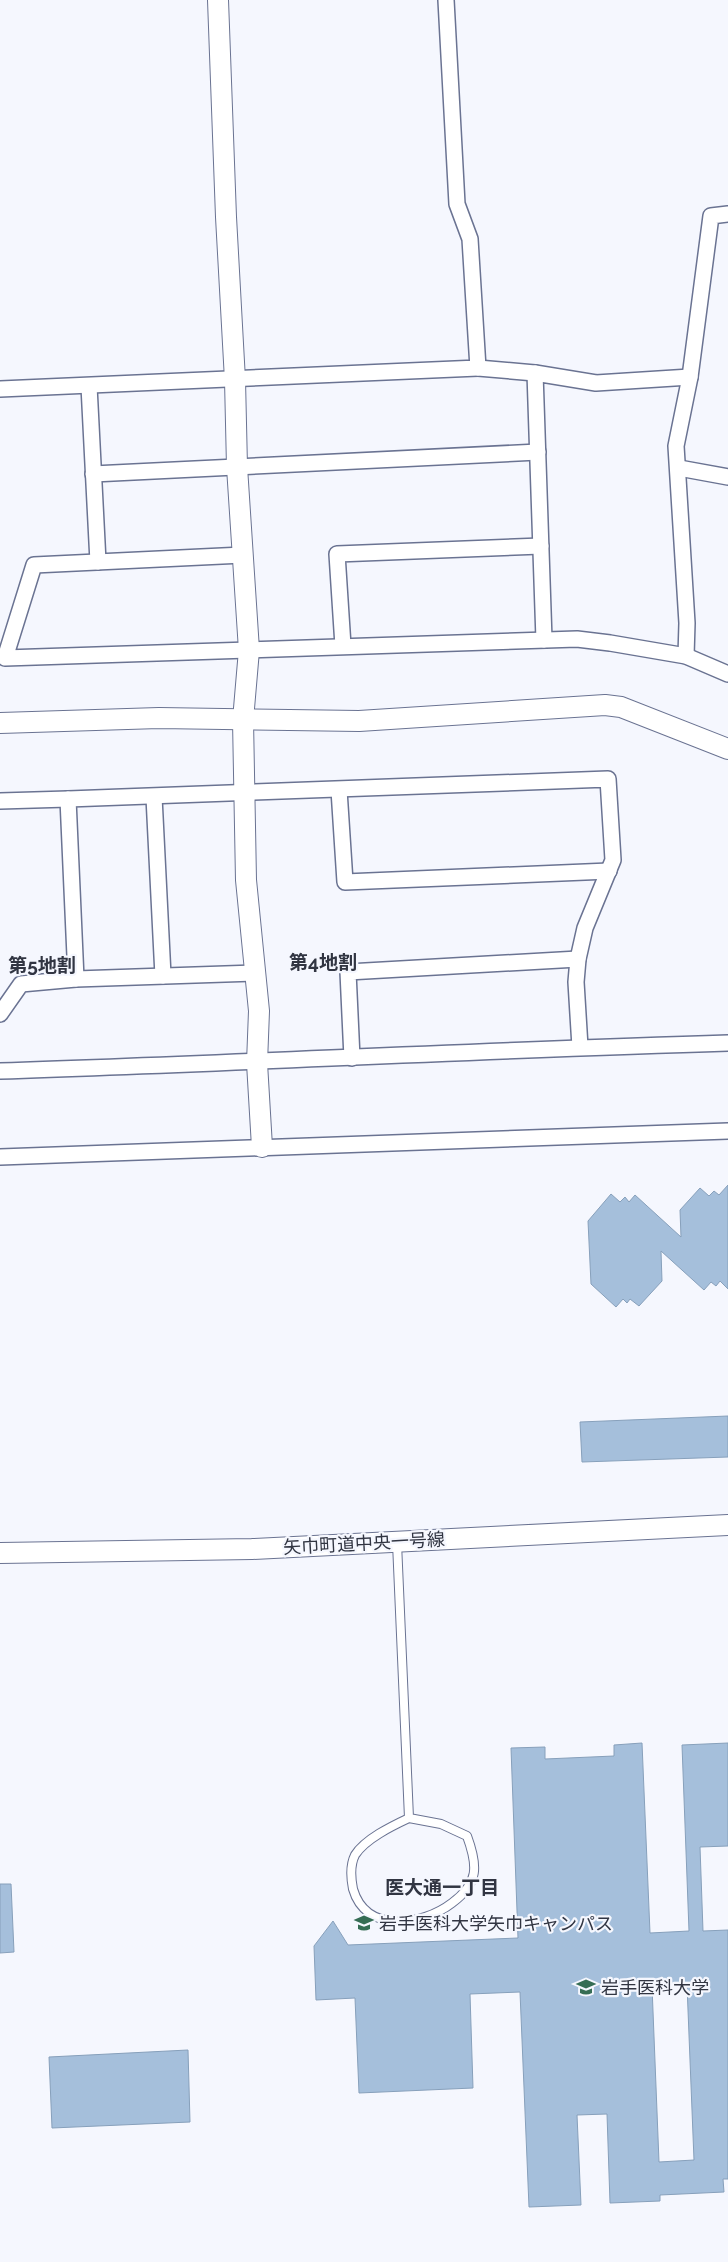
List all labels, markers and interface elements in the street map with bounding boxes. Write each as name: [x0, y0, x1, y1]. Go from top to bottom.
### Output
district label: 第4地割: [289, 951, 357, 973]
district label: 第5地割: [8, 954, 76, 976]
street label: 矢巾町道中央一号線: [283, 1528, 445, 1558]
district label: 医大通一丁目: [385, 1876, 499, 1898]
school or university icon: 岩手医科大学矢巾キャンパス: [353, 1912, 375, 1934]
place label: 岩手医科大学矢巾キャンパス: [379, 1913, 613, 1934]
school or university icon: 岩手医科大学: [575, 1976, 597, 1998]
place label: 岩手医科大学: [601, 1977, 709, 1998]

